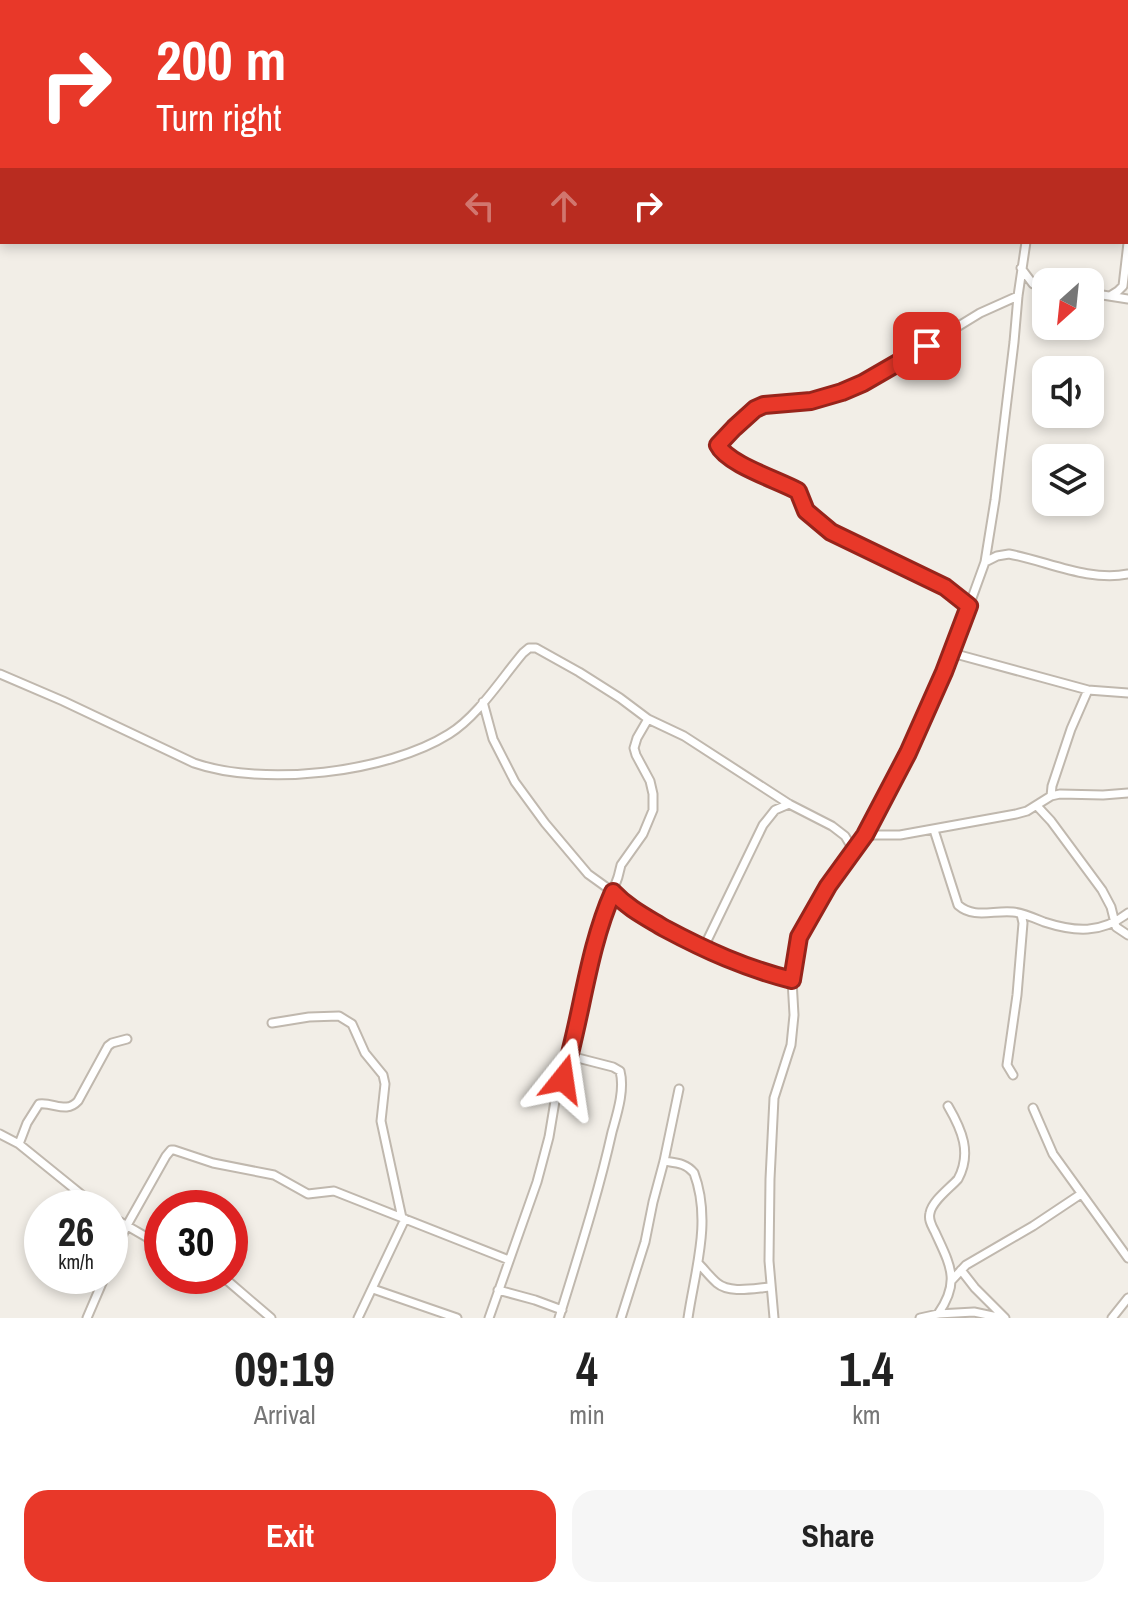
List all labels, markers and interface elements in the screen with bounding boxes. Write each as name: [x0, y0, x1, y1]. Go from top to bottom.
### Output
text: 200 m: [156, 22, 286, 97]
icon: right: [24, 32, 128, 136]
text: Turn right: [156, 94, 281, 142]
icon: left: [458, 184, 502, 228]
icon: ahead: [542, 184, 586, 228]
icon: right: [626, 184, 670, 228]
north arrow: [1032, 268, 1104, 340]
map controls: [1032, 268, 1104, 516]
pin: [893, 312, 961, 380]
icon: arrive: [905, 324, 949, 368]
button: sound: [1032, 356, 1104, 428]
button: layers: [1032, 444, 1104, 516]
position arrow: [521, 1037, 605, 1121]
speed limit sign: 30: [144, 1190, 248, 1294]
text: 26: [58, 1205, 94, 1258]
text: km/h: [58, 1248, 94, 1275]
text: 09:19: [234, 1336, 335, 1401]
text: 4: [576, 1336, 598, 1401]
text: 1.4: [839, 1336, 894, 1401]
text: Arrival: [254, 1397, 315, 1432]
text: min: [569, 1397, 605, 1432]
text: km: [852, 1397, 881, 1432]
button: Exit: [24, 1490, 556, 1582]
button: Share: [572, 1490, 1104, 1582]

